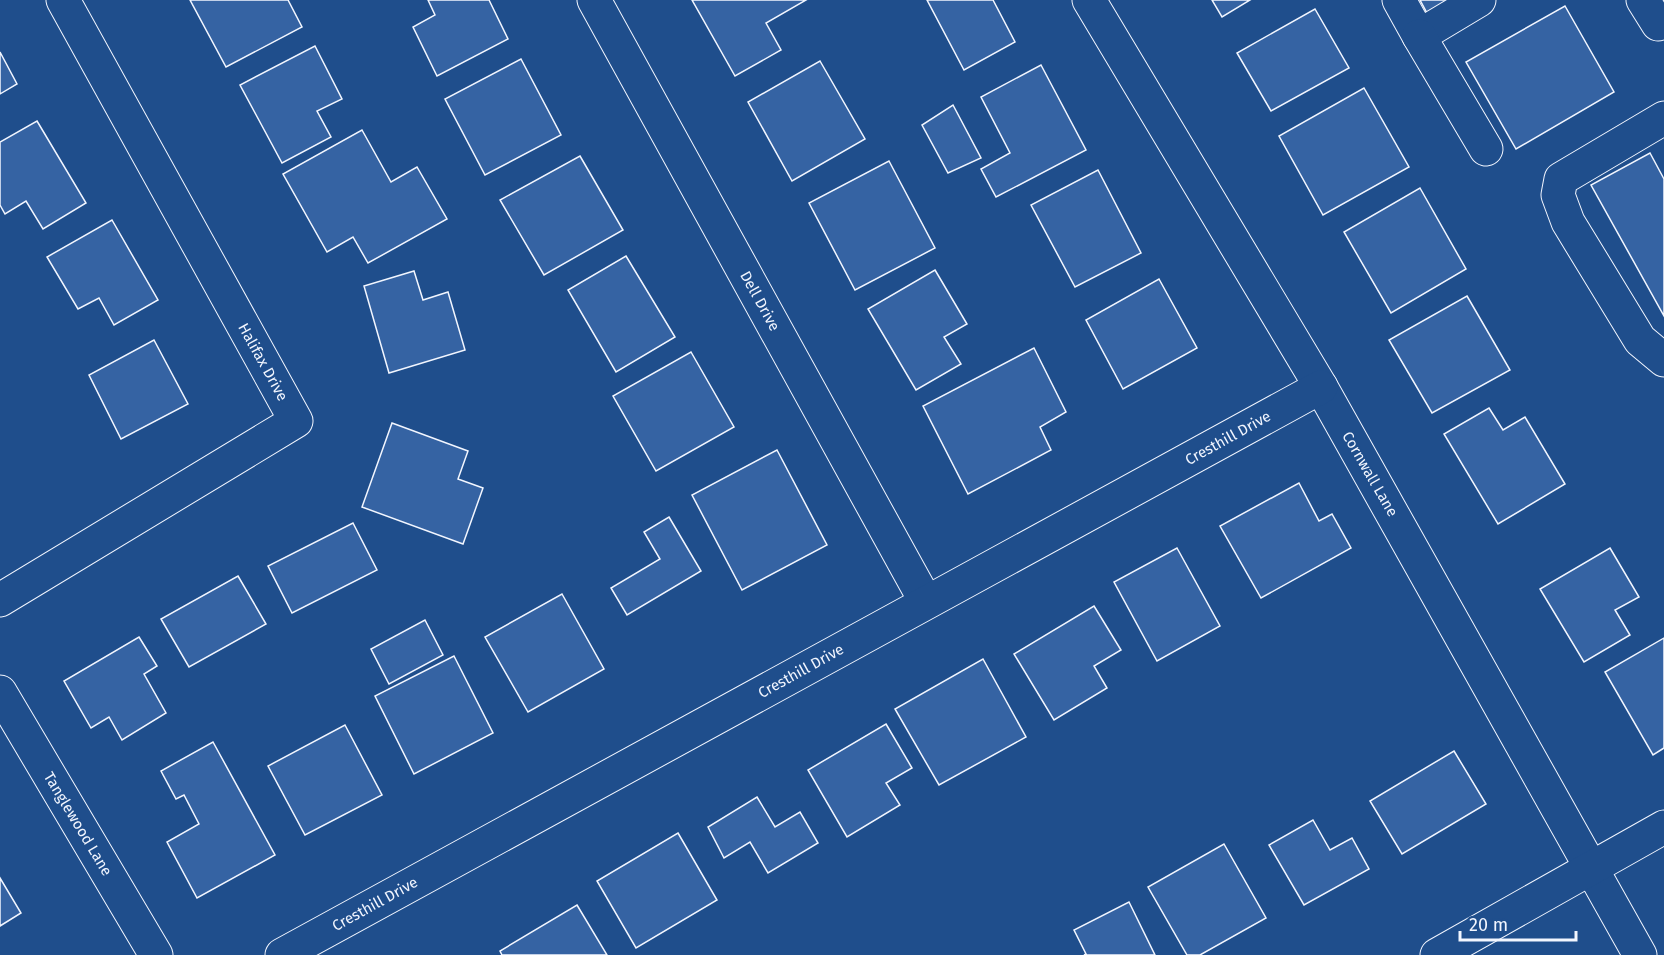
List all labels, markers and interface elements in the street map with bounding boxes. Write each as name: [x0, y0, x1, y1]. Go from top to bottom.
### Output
street label: Dell Drive: [736, 268, 784, 334]
street label: Halifax Drive: [234, 320, 292, 404]
street label: Cresthill Drive: [1182, 407, 1274, 469]
street label: Cornwall Lane: [1338, 428, 1402, 520]
street label: Cresthill Drive: [755, 640, 847, 702]
street label: Tanglewood Lane: [40, 769, 116, 879]
street label: Cresthill Drive: [329, 873, 421, 935]
scale bar: [1460, 904, 1576, 942]
text: 20 m: [1469, 914, 1508, 936]

